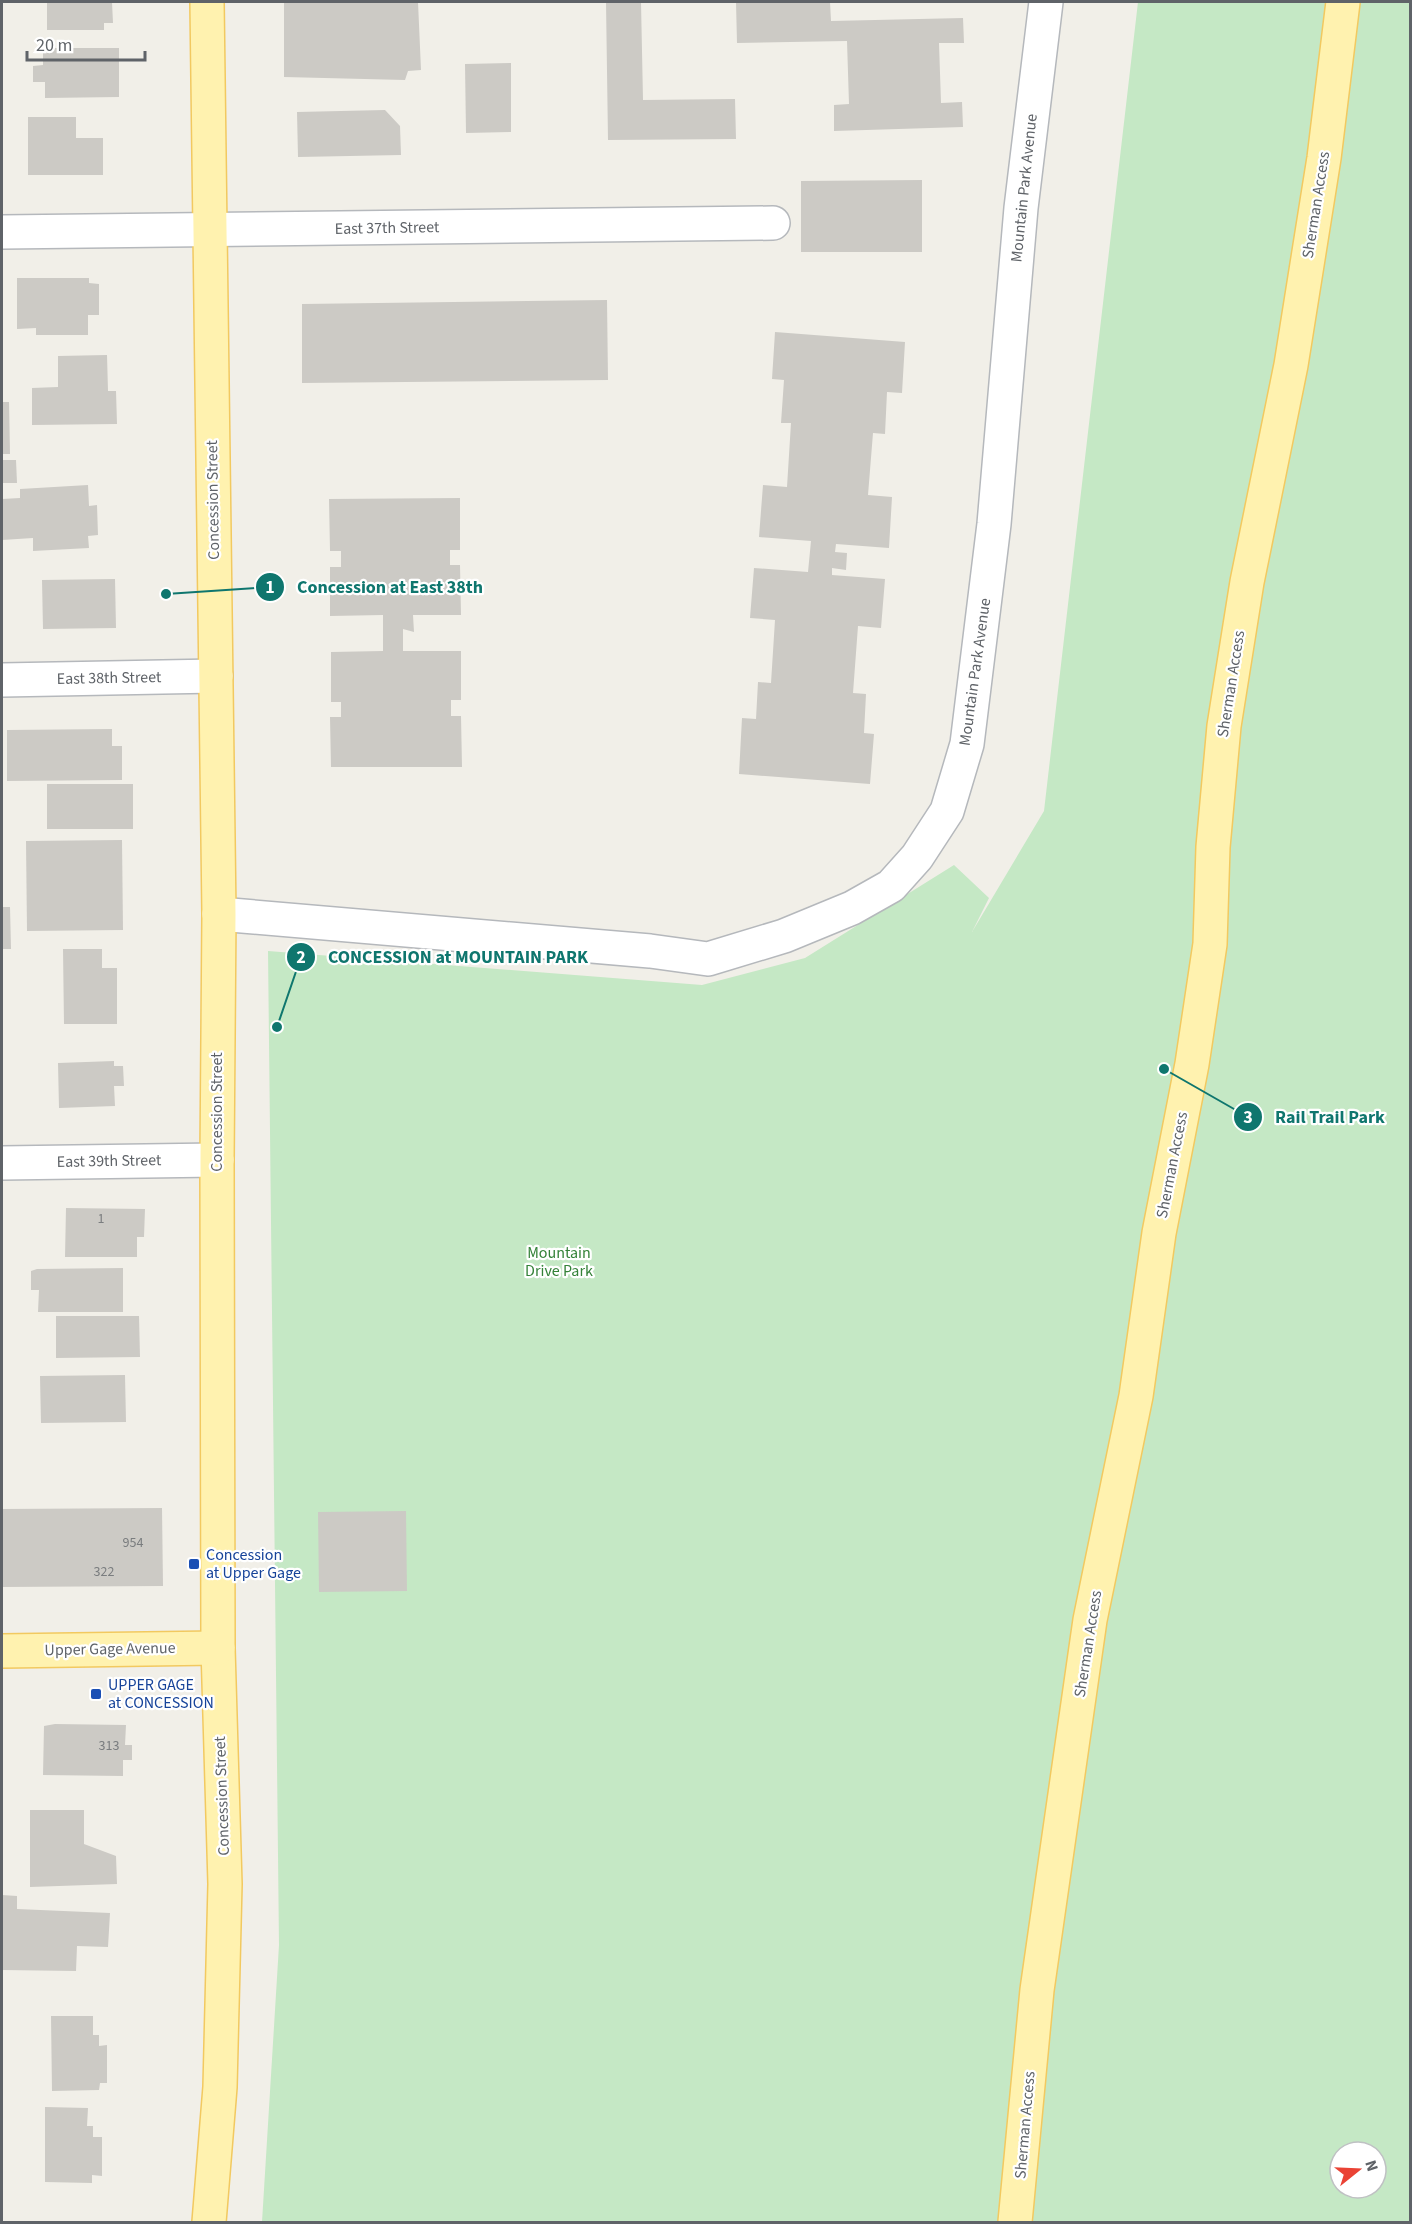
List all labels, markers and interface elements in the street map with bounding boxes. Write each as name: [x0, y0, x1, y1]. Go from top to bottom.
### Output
scale bar: [27, 24, 146, 62]
text: 20 m: [36, 33, 72, 58]
street label: Mountain Park Avenue: [1005, 113, 1043, 263]
street label: Sherman Access: [1297, 150, 1335, 260]
street label: East 37th Street: [334, 216, 440, 240]
street label: Concession Street: [201, 439, 225, 560]
callout: Concession at East 38th: [255, 569, 495, 605]
text: 1: [265, 575, 275, 600]
text: Concession at East 38th: [297, 575, 483, 600]
street label: Mountain Park Avenue: [954, 597, 996, 747]
street label: Sherman Access: [1212, 629, 1250, 739]
street label: East 38th Street: [56, 666, 162, 690]
callout: CONCESSION at MOUNTAIN PARK: [286, 939, 600, 975]
text: 2: [296, 945, 306, 970]
text: CONCESSION at MOUNTAIN PARK: [328, 945, 589, 970]
street label: Concession Street: [206, 1052, 228, 1172]
callout: Rail Trail Park: [1233, 1099, 1397, 1135]
text: 3: [1243, 1105, 1253, 1130]
text: Rail Trail Park: [1275, 1105, 1385, 1130]
street label: Sherman Access: [1151, 1110, 1193, 1220]
street label: East 39th Street: [56, 1149, 162, 1173]
house number: 1: [98, 1209, 105, 1229]
park label: Mountain Drive Park: [525, 1242, 593, 1282]
house number: 954: [123, 1533, 143, 1553]
place label: Concession at Upper Gage: [206, 1544, 301, 1584]
marker: Concession at Upper Gage: [187, 1557, 201, 1571]
house number: 322: [94, 1562, 114, 1582]
street label: Sherman Access: [1069, 1589, 1107, 1699]
street label: Upper Gage Avenue: [44, 1637, 176, 1661]
place label: UPPER GAGE at CONCESSION: [108, 1674, 214, 1714]
marker: UPPER GAGE at CONCESSION: [89, 1687, 103, 1701]
street label: Concession Street: [209, 1735, 235, 1856]
house number: 313: [99, 1736, 119, 1756]
street label: Sherman Access: [1009, 2070, 1041, 2180]
north arrow: [1328, 2140, 1388, 2200]
text: N: [1359, 2157, 1383, 2174]

